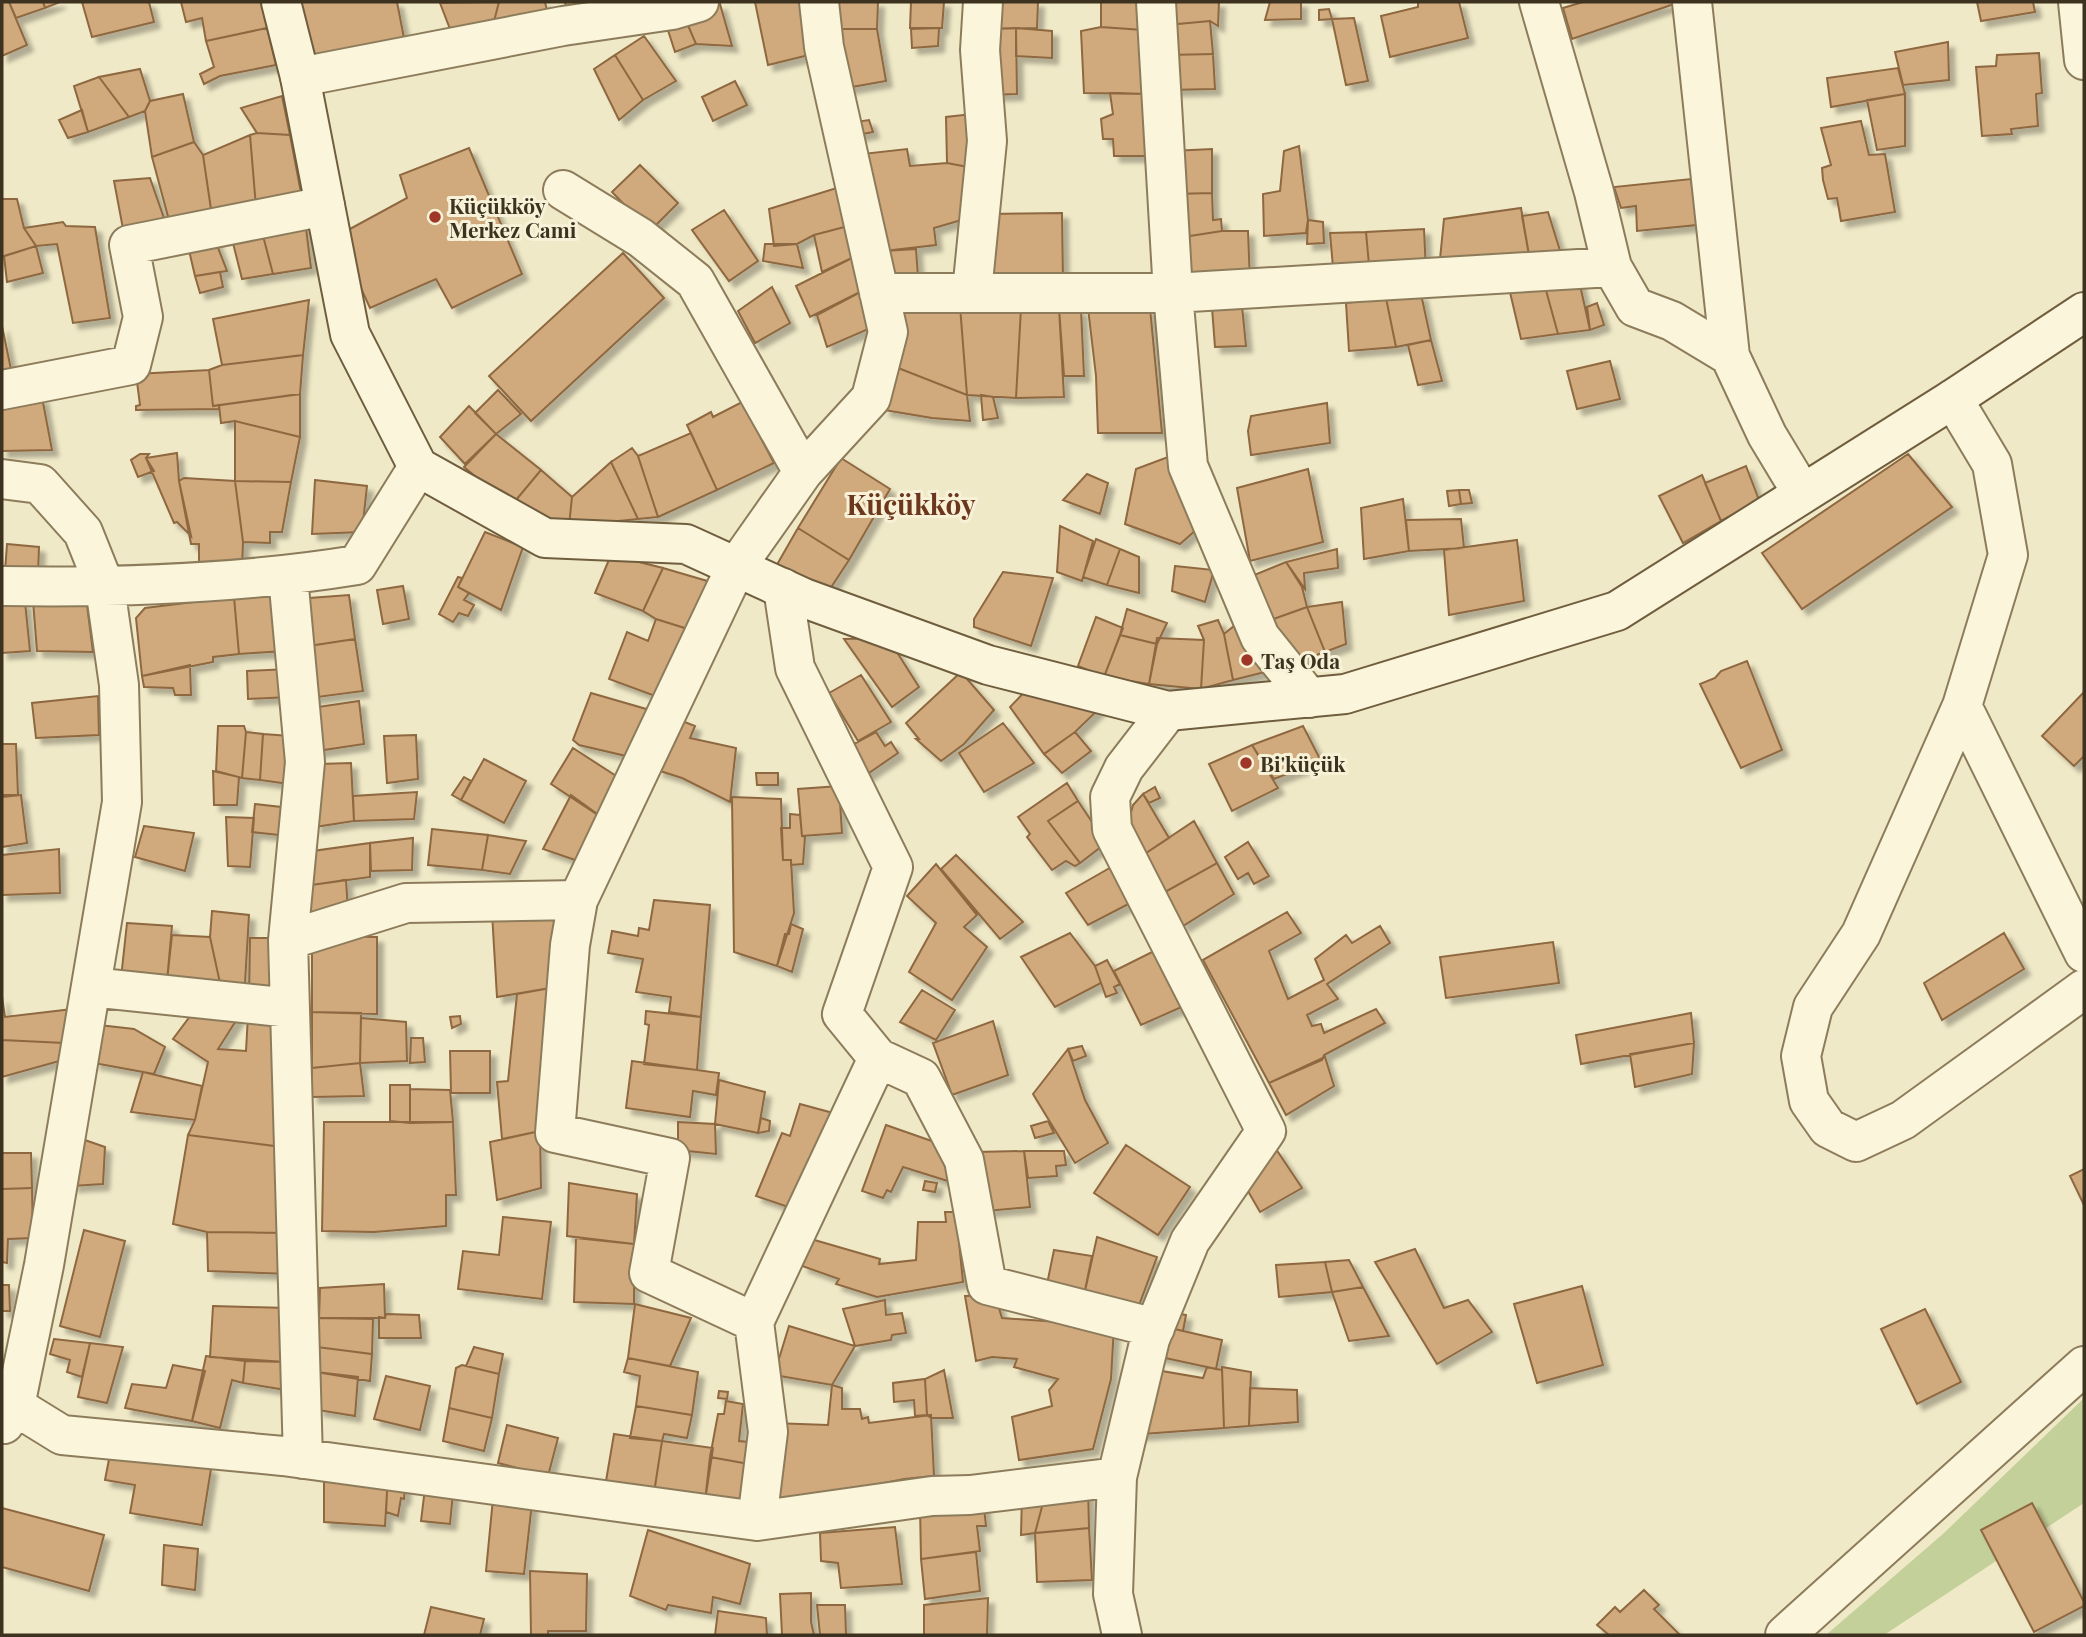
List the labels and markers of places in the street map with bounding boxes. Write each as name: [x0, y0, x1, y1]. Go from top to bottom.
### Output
place label: Küçükköy Merkez Cami: [449, 191, 577, 243]
marker: Küçükköy Merkez Cami: [427, 209, 443, 225]
place label: Taş Oda: [1261, 646, 1340, 674]
marker: Taş Oda: [1239, 652, 1255, 668]
place label: Bi'küçük: [1260, 749, 1346, 777]
marker: Bi'küçük: [1238, 755, 1254, 771]

